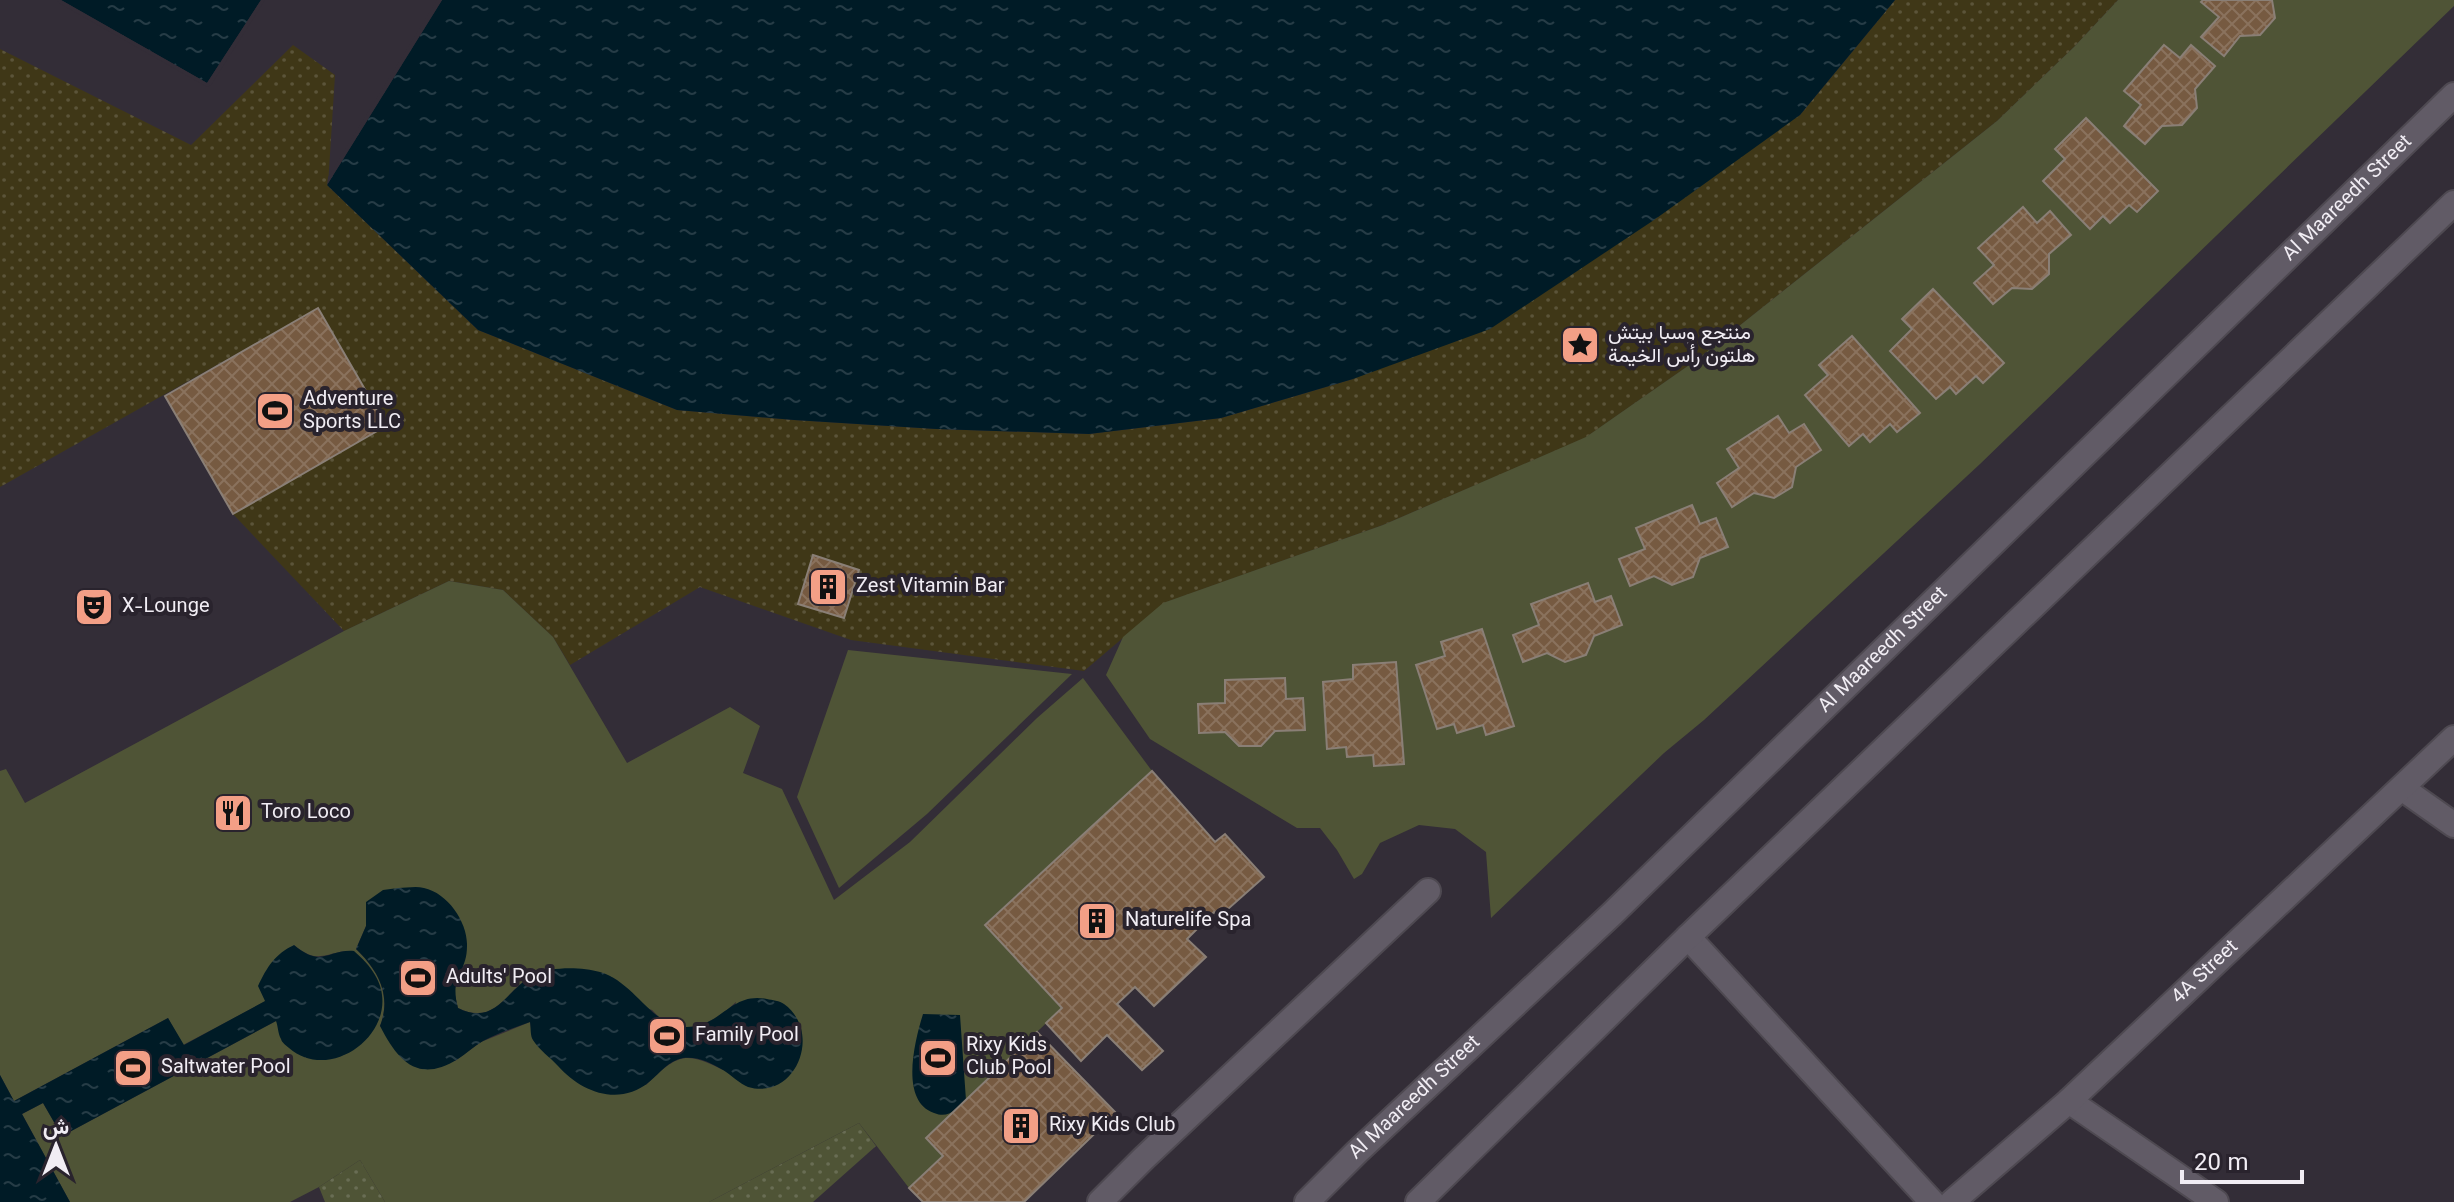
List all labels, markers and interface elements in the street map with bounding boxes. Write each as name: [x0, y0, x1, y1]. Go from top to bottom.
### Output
street label: Al Maareedh Street: [2275, 127, 2420, 269]
place label: منتجع وسبا بيتش هلتون رأس الخيمة: [1608, 318, 1755, 373]
place icon: منتجع وسبا بيتش هلتون رأس الخيمة: [1559, 324, 1601, 366]
place label: Adventure Sports LLC: [303, 384, 401, 439]
sports icon: Adventure Sports LLC: [254, 390, 296, 432]
building icon: Zest Vitamin Bar: [807, 566, 849, 608]
place label: Zest Vitamin Bar: [856, 571, 1005, 603]
street label: Al Maareedh Street: [1811, 579, 1956, 721]
theatre icon: X-Lounge: [73, 586, 115, 628]
place label: X-Lounge: [122, 591, 210, 623]
restaurant icon: Toro Loco: [212, 792, 254, 834]
place label: Toro Loco: [261, 797, 351, 829]
building icon: Naturelife Spa: [1076, 900, 1118, 942]
place label: Naturelife Spa: [1125, 905, 1251, 937]
street label: 4A Street: [2164, 932, 2246, 1012]
sports icon: Adults' Pool: [397, 957, 439, 999]
place label: Adults' Pool: [446, 962, 552, 994]
sports icon: Family Pool: [646, 1015, 688, 1057]
place label: Family Pool: [695, 1020, 799, 1052]
street label: Al Maareedh Street: [1342, 1028, 1488, 1168]
place label: Rixy Kids Club Pool: [966, 1030, 1052, 1085]
sports icon: Rixy Kids Club Pool: [917, 1037, 959, 1079]
sports icon: Saltwater Pool: [112, 1047, 154, 1089]
place label: Saltwater Pool: [161, 1052, 291, 1084]
building icon: Rixy Kids Club: [1000, 1105, 1042, 1147]
north arrow: [16, 1106, 96, 1186]
place label: Rixy Kids Club: [1049, 1110, 1175, 1142]
text: ش: [43, 1111, 69, 1146]
scale bar: [2182, 1134, 2302, 1184]
text: 20 m: [2194, 1145, 2248, 1183]

